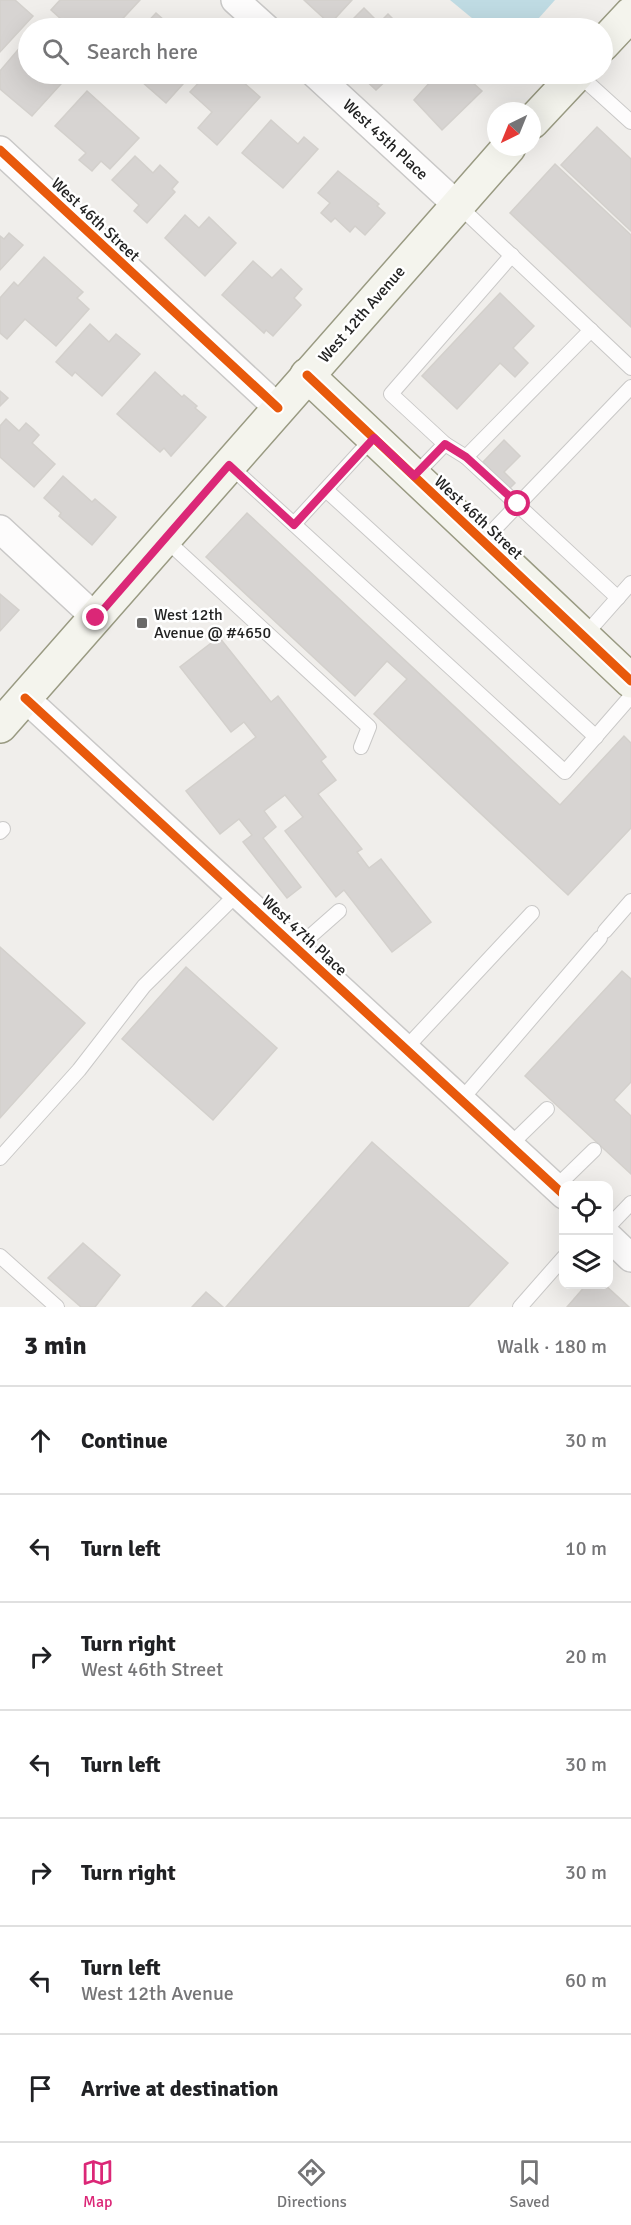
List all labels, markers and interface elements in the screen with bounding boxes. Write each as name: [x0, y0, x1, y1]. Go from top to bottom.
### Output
search box: [18, 18, 613, 84]
icon: search: [39, 35, 72, 68]
text: Search here: [87, 38, 198, 65]
street label: West 45th Place: [338, 95, 432, 184]
north arrow: [487, 102, 541, 156]
street label: West 46th Street: [47, 174, 144, 266]
street label: West 12th Avenue: [314, 262, 409, 367]
street label: West 46th Street: [430, 472, 527, 564]
route start: [504, 490, 530, 516]
route end: [82, 604, 108, 630]
place label: West 12th Avenue @ #4650: [154, 605, 271, 643]
marker: West 12th Avenue @ #4650: [135, 616, 149, 630]
street label: West 47th Place: [257, 891, 351, 980]
map controls: [559, 1181, 613, 1289]
button: locate: [559, 1181, 613, 1235]
button: layers: [559, 1235, 613, 1289]
text: 3 min: [24, 1330, 87, 1362]
text: Walk · 180 m: [497, 1334, 607, 1359]
icon: ahead: [24, 1424, 57, 1457]
text: Continue: [81, 1427, 168, 1454]
text: 30 m: [565, 1428, 607, 1453]
icon: left: [24, 1532, 57, 1565]
text: Turn left: [81, 1535, 161, 1562]
text: 10 m: [565, 1536, 607, 1561]
text: Turn right: [81, 1630, 176, 1657]
icon: right: [24, 1640, 57, 1673]
text: 20 m: [565, 1644, 607, 1669]
text: West 46th Street: [81, 1657, 223, 1682]
icon: left: [24, 1748, 57, 1781]
text: Turn left: [81, 1751, 161, 1778]
text: 30 m: [565, 1752, 607, 1777]
icon: right: [24, 1856, 57, 1889]
text: Turn right: [81, 1859, 176, 1886]
text: 30 m: [565, 1860, 607, 1885]
text: Turn left: [81, 1954, 161, 1981]
icon: left: [24, 1964, 57, 1997]
text: 60 m: [565, 1968, 607, 1993]
text: West 12th Avenue: [81, 1981, 234, 2006]
icon: arrive: [24, 2072, 57, 2105]
text: Arrive at destination: [81, 2075, 278, 2102]
tab: Map: [81, 2156, 114, 2212]
tab: Directions: [277, 2156, 347, 2212]
tab: Saved: [509, 2156, 550, 2212]

